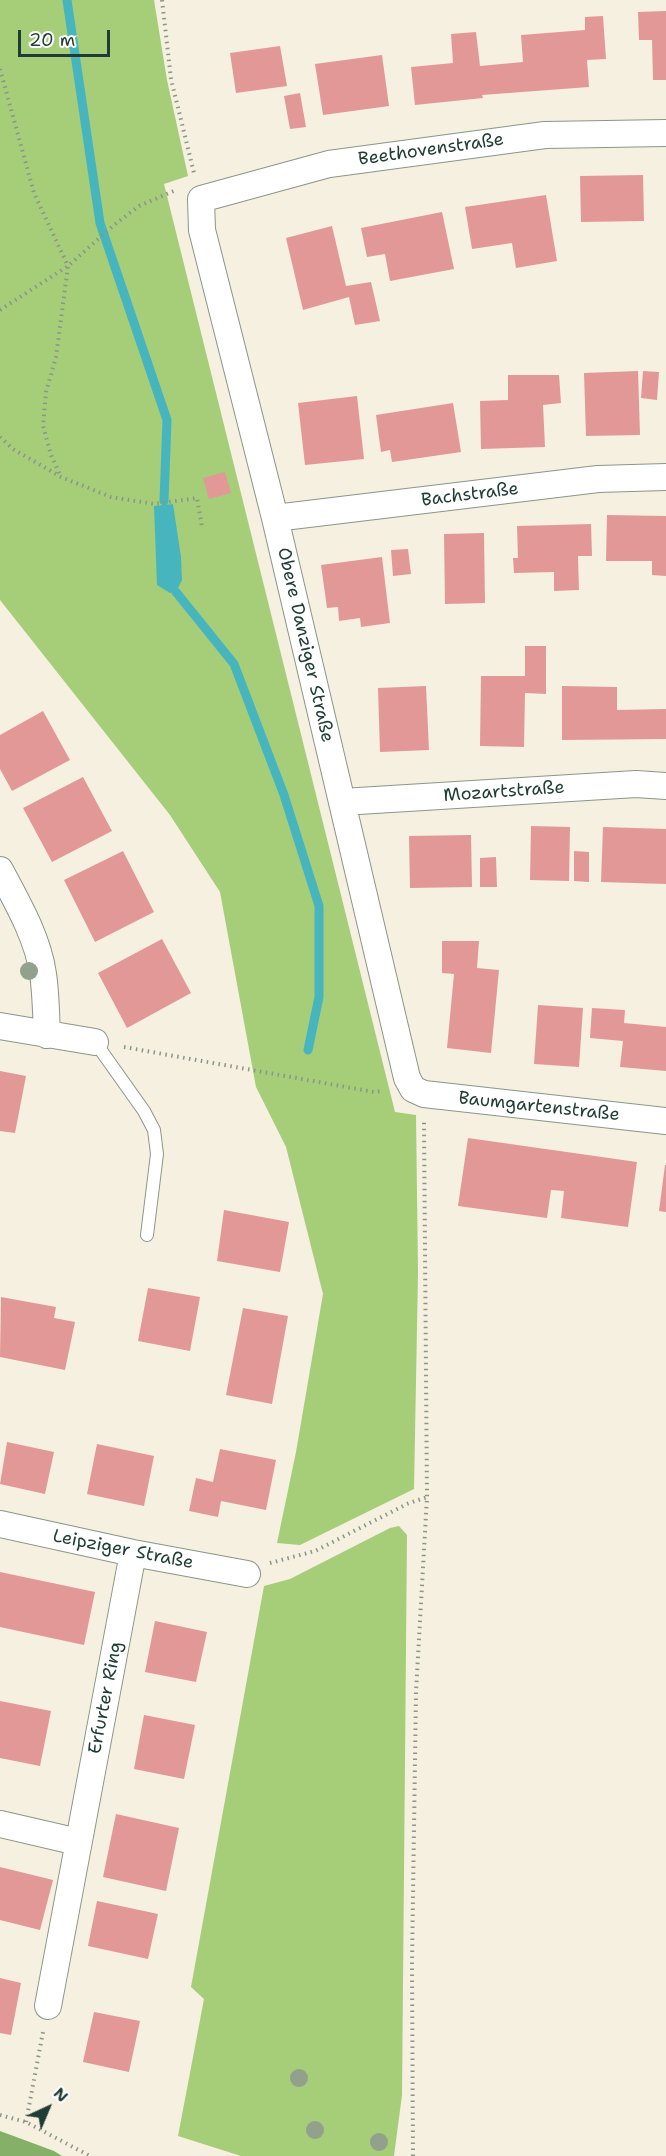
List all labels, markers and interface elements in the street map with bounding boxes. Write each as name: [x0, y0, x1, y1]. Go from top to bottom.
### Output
scale bar: [21, 18, 112, 56]
text: 20 m: [29, 28, 75, 52]
street label: Beethovenstraße: [357, 129, 505, 171]
street label: Bachstraße: [420, 478, 520, 512]
street label: Obere Danziger Straße: [272, 545, 338, 745]
street label: Mozartstraße: [443, 777, 565, 807]
street label: Baumgartenstraße: [457, 1088, 621, 1126]
street label: Leipziger Straße: [51, 1526, 195, 1574]
street label: Erfurter Ring: [85, 1640, 127, 1756]
north arrow: [18, 2078, 78, 2138]
text: N: [49, 2083, 73, 2107]

